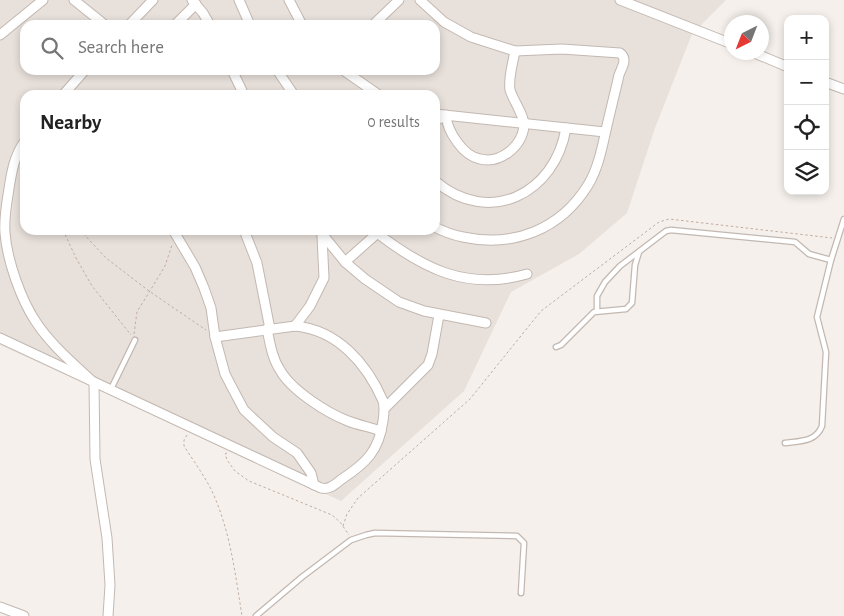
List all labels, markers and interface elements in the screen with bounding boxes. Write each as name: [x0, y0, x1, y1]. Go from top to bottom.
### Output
north arrow: [724, 15, 769, 60]
map controls: [784, 15, 829, 195]
button: +: [784, 15, 829, 60]
search box: [20, 20, 440, 75]
icon: search: [38, 34, 66, 62]
text: Search here: [78, 38, 164, 57]
button: −: [784, 60, 829, 105]
button: locate: [784, 105, 829, 150]
text: Nearby: [40, 112, 101, 133]
text: 0 results: [367, 114, 420, 130]
button: layers: [784, 150, 829, 195]

